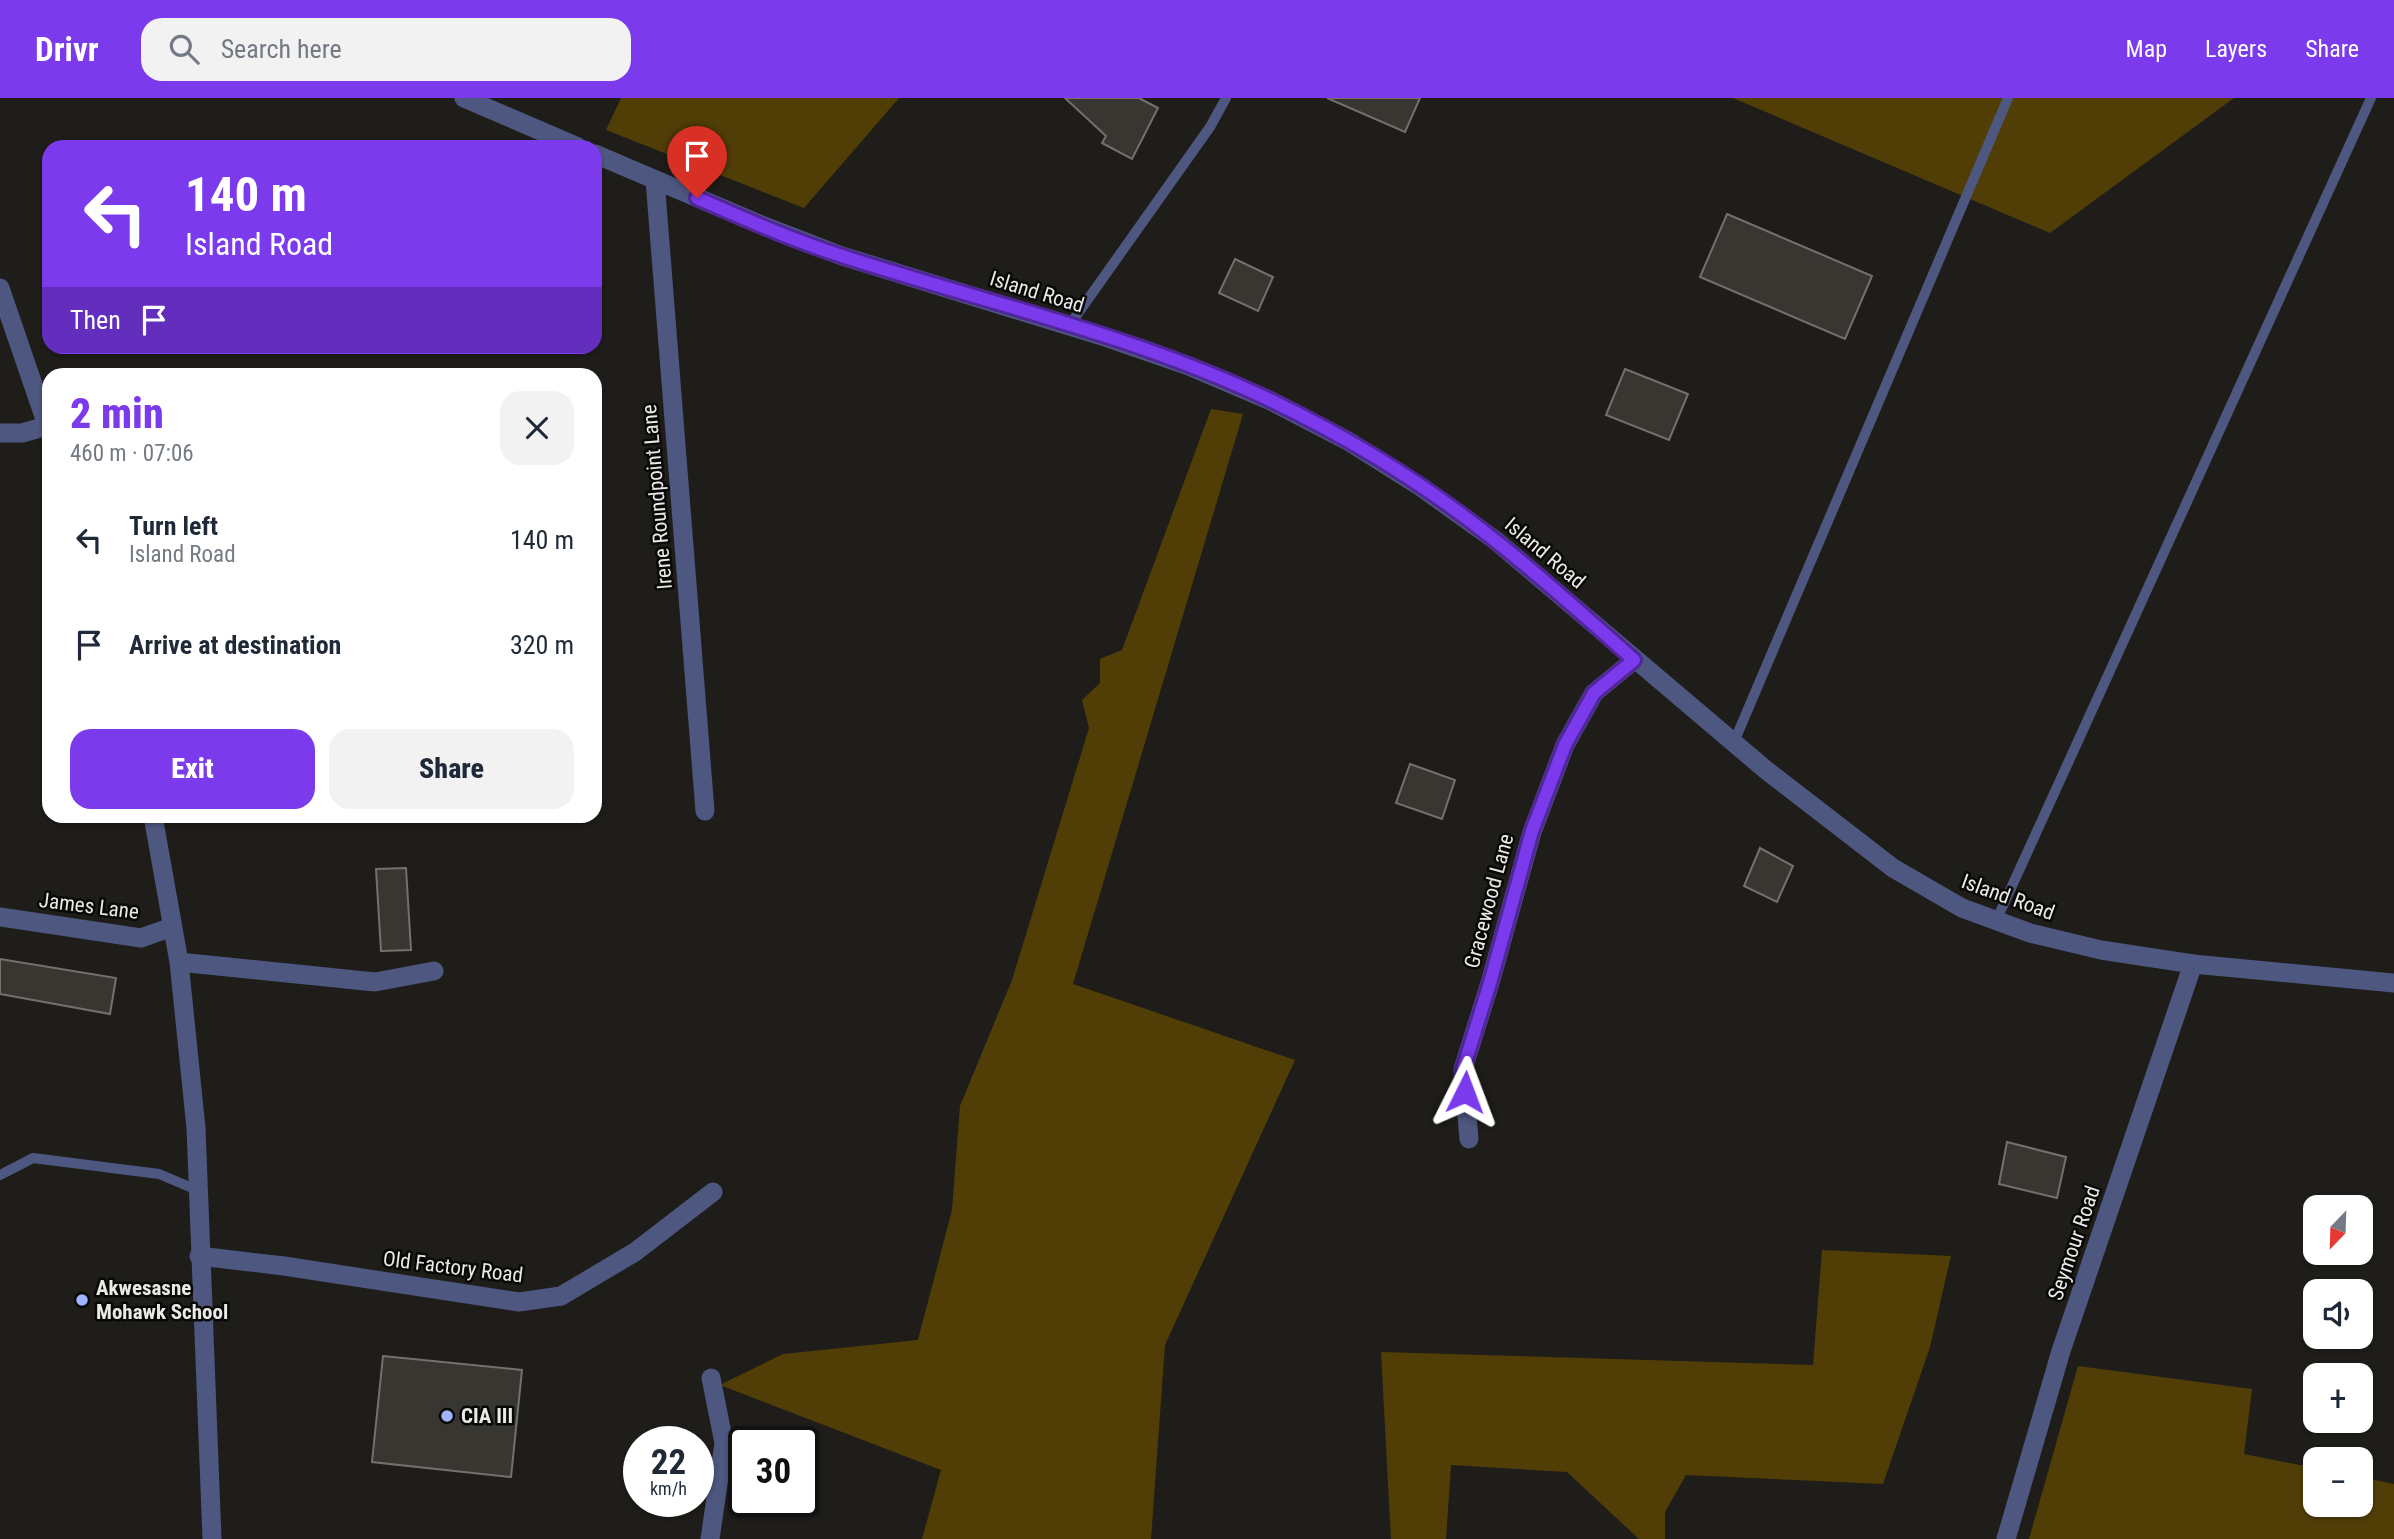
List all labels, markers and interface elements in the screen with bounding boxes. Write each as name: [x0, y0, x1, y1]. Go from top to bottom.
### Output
search box: [141, 18, 631, 81]
text: Drivr: [35, 30, 99, 69]
icon: search: [165, 30, 203, 68]
text: Search here: [221, 34, 342, 64]
text: Map: [2126, 35, 2167, 63]
text: Layers: [2205, 35, 2267, 63]
text: Share: [2305, 35, 2359, 63]
pin: [667, 126, 727, 198]
icon: arrive: [678, 137, 716, 175]
text: 140 m: [185, 166, 307, 223]
icon: left: [70, 168, 161, 259]
text: Island Road: [185, 225, 333, 263]
street label: Island Road: [987, 266, 1087, 318]
icon: arrive: [135, 301, 173, 339]
text: Then: [70, 305, 121, 335]
text: 2 min: [70, 389, 164, 438]
button: close: [500, 391, 574, 465]
street label: Irene Roundpoint Lane: [637, 403, 677, 590]
text: 460 m · 07:06: [70, 440, 194, 467]
text: Turn left: [129, 511, 218, 541]
street label: Island Road: [1500, 513, 1590, 593]
icon: left: [70, 521, 108, 559]
text: 140 m: [510, 525, 574, 555]
text: Island Road: [129, 541, 236, 568]
icon: arrive: [70, 626, 108, 664]
text: Arrive at destination: [129, 630, 341, 660]
text: 320 m: [510, 630, 574, 660]
button: Exit: [70, 729, 315, 809]
button: Share: [329, 729, 574, 809]
street label: Gracewood Lane: [1460, 831, 1518, 971]
street label: Island Road: [1958, 869, 2058, 925]
street label: James Lane: [38, 888, 140, 924]
position arrow: [1428, 1055, 1502, 1129]
street label: Seymour Road: [2043, 1183, 2105, 1303]
north arrow: [2303, 1195, 2373, 1265]
map controls: [2303, 1195, 2373, 1517]
street label: Old Factory Road: [382, 1246, 524, 1288]
place label: Akwesasne Mohawk School: [96, 1276, 228, 1324]
button: sound: [2303, 1279, 2373, 1349]
marker: Akwesasne Mohawk School: [74, 1292, 90, 1308]
button: +: [2303, 1363, 2373, 1433]
place label: CIA III: [461, 1404, 513, 1428]
marker: CIA III: [439, 1408, 455, 1424]
speed limit sign: 30: [728, 1426, 819, 1517]
text: 22: [651, 1442, 686, 1483]
button: −: [2303, 1447, 2373, 1517]
text: km/h: [650, 1478, 687, 1499]

